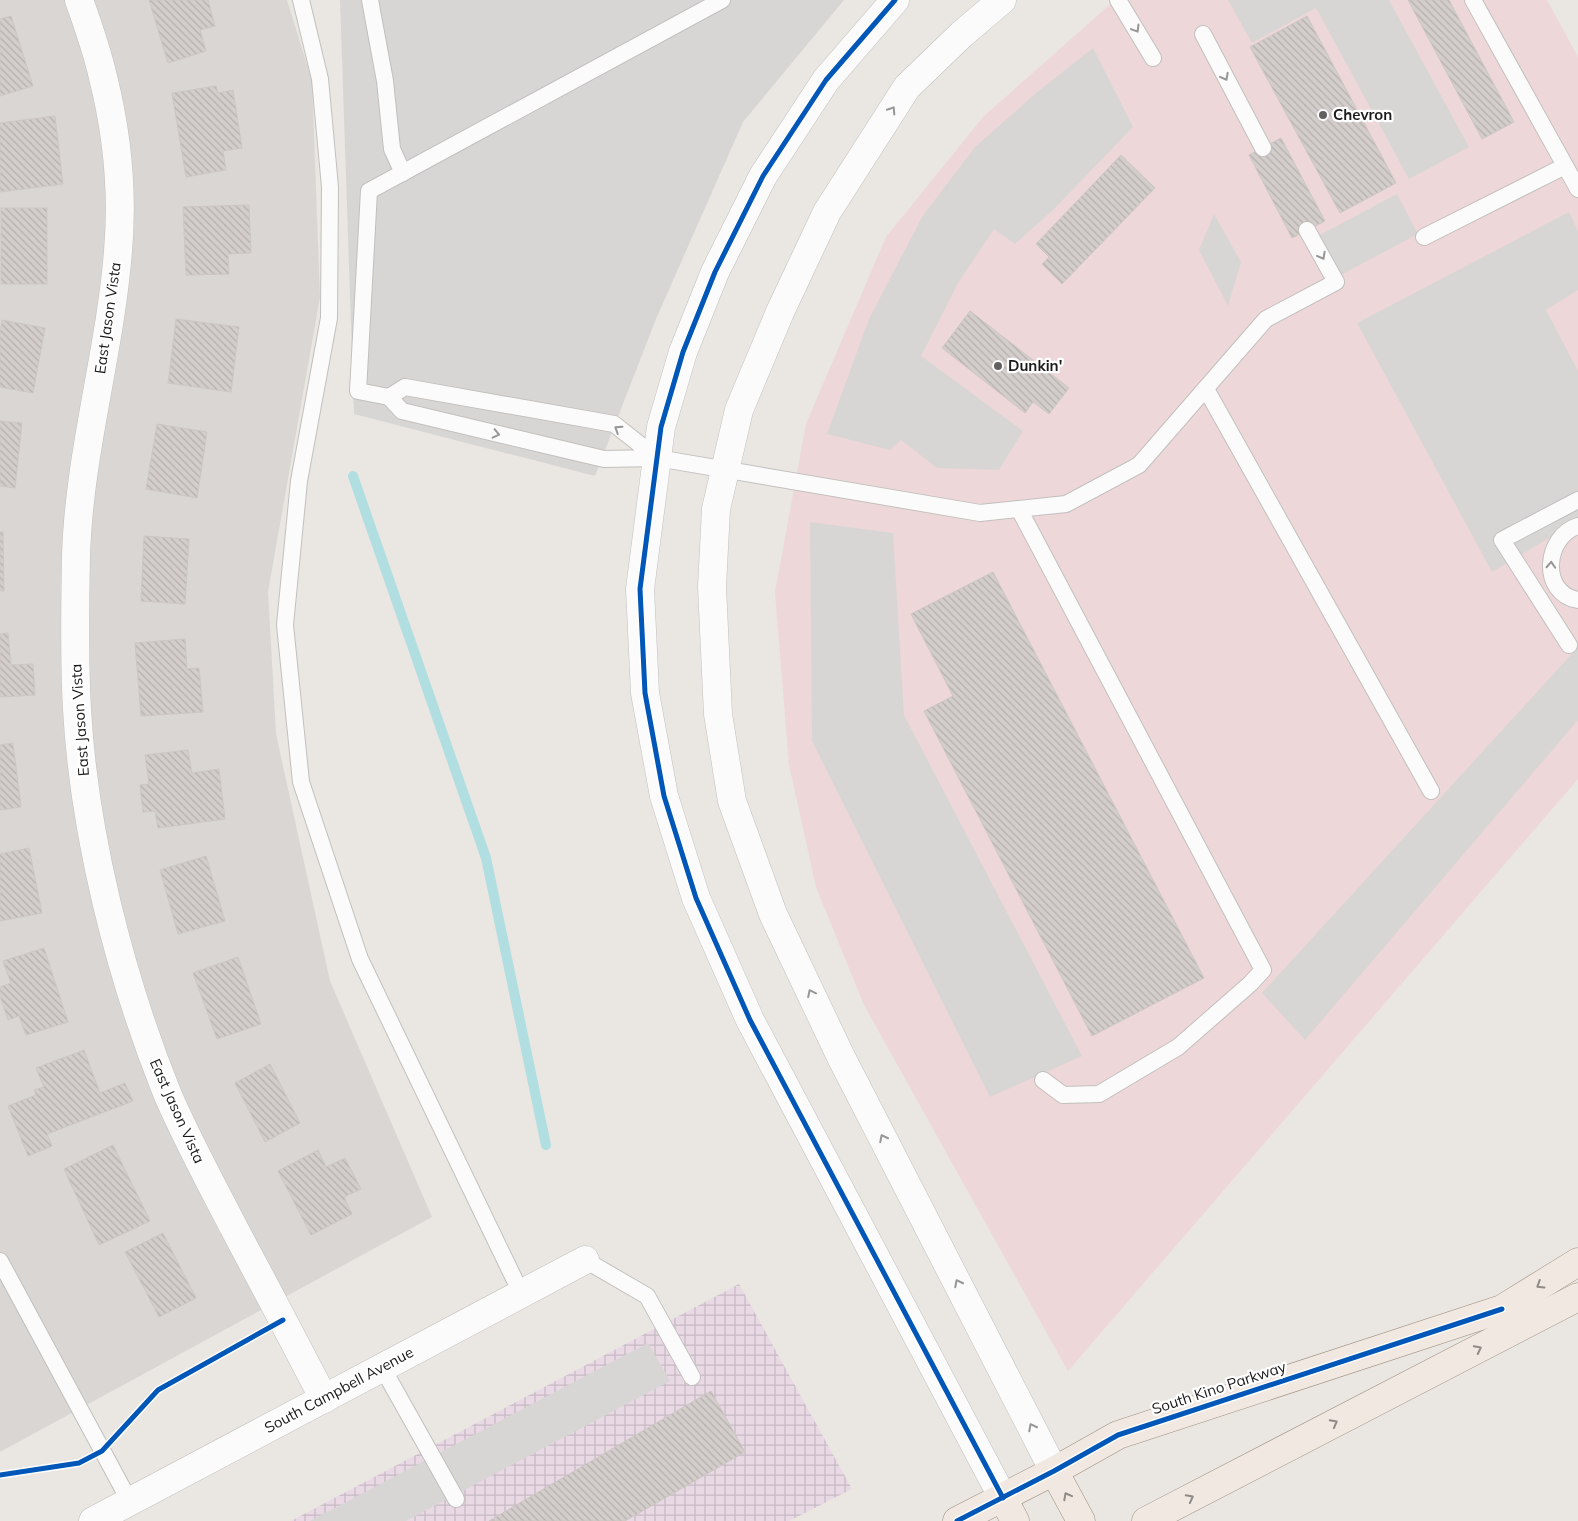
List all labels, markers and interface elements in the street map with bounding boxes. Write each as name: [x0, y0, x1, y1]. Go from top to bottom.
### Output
one-way arrow: [1129, 24, 1139, 33]
one-way arrow: [1219, 71, 1229, 80]
place label: Chevron: [1333, 105, 1392, 124]
one-way arrow: [886, 106, 895, 115]
marker: Chevron: [1317, 109, 1329, 121]
one-way arrow: [1315, 251, 1325, 260]
street label: East Jason Vista: [90, 261, 125, 375]
place label: Dunkin': [1008, 356, 1062, 375]
marker: Dunkin': [992, 360, 1004, 372]
one-way arrow: [615, 425, 624, 435]
one-way arrow: [491, 428, 500, 439]
one-way arrow: [1546, 561, 1557, 569]
street label: East Jason Vista: [66, 663, 93, 777]
one-way arrow: [806, 989, 817, 998]
street label: East Jason Vista: [146, 1056, 209, 1166]
one-way arrow: [879, 1134, 889, 1143]
one-way arrow: [954, 1279, 964, 1288]
one-way arrow: [1536, 1279, 1546, 1288]
street label: South Campbell Avenue: [261, 1342, 417, 1437]
one-way arrow: [1473, 1345, 1482, 1355]
street label: South Kino Parkway: [1149, 1357, 1288, 1418]
one-way arrow: [1328, 1419, 1337, 1429]
one-way arrow: [1028, 1424, 1038, 1433]
one-way arrow: [1064, 1492, 1074, 1501]
one-way arrow: [1184, 1494, 1193, 1504]

